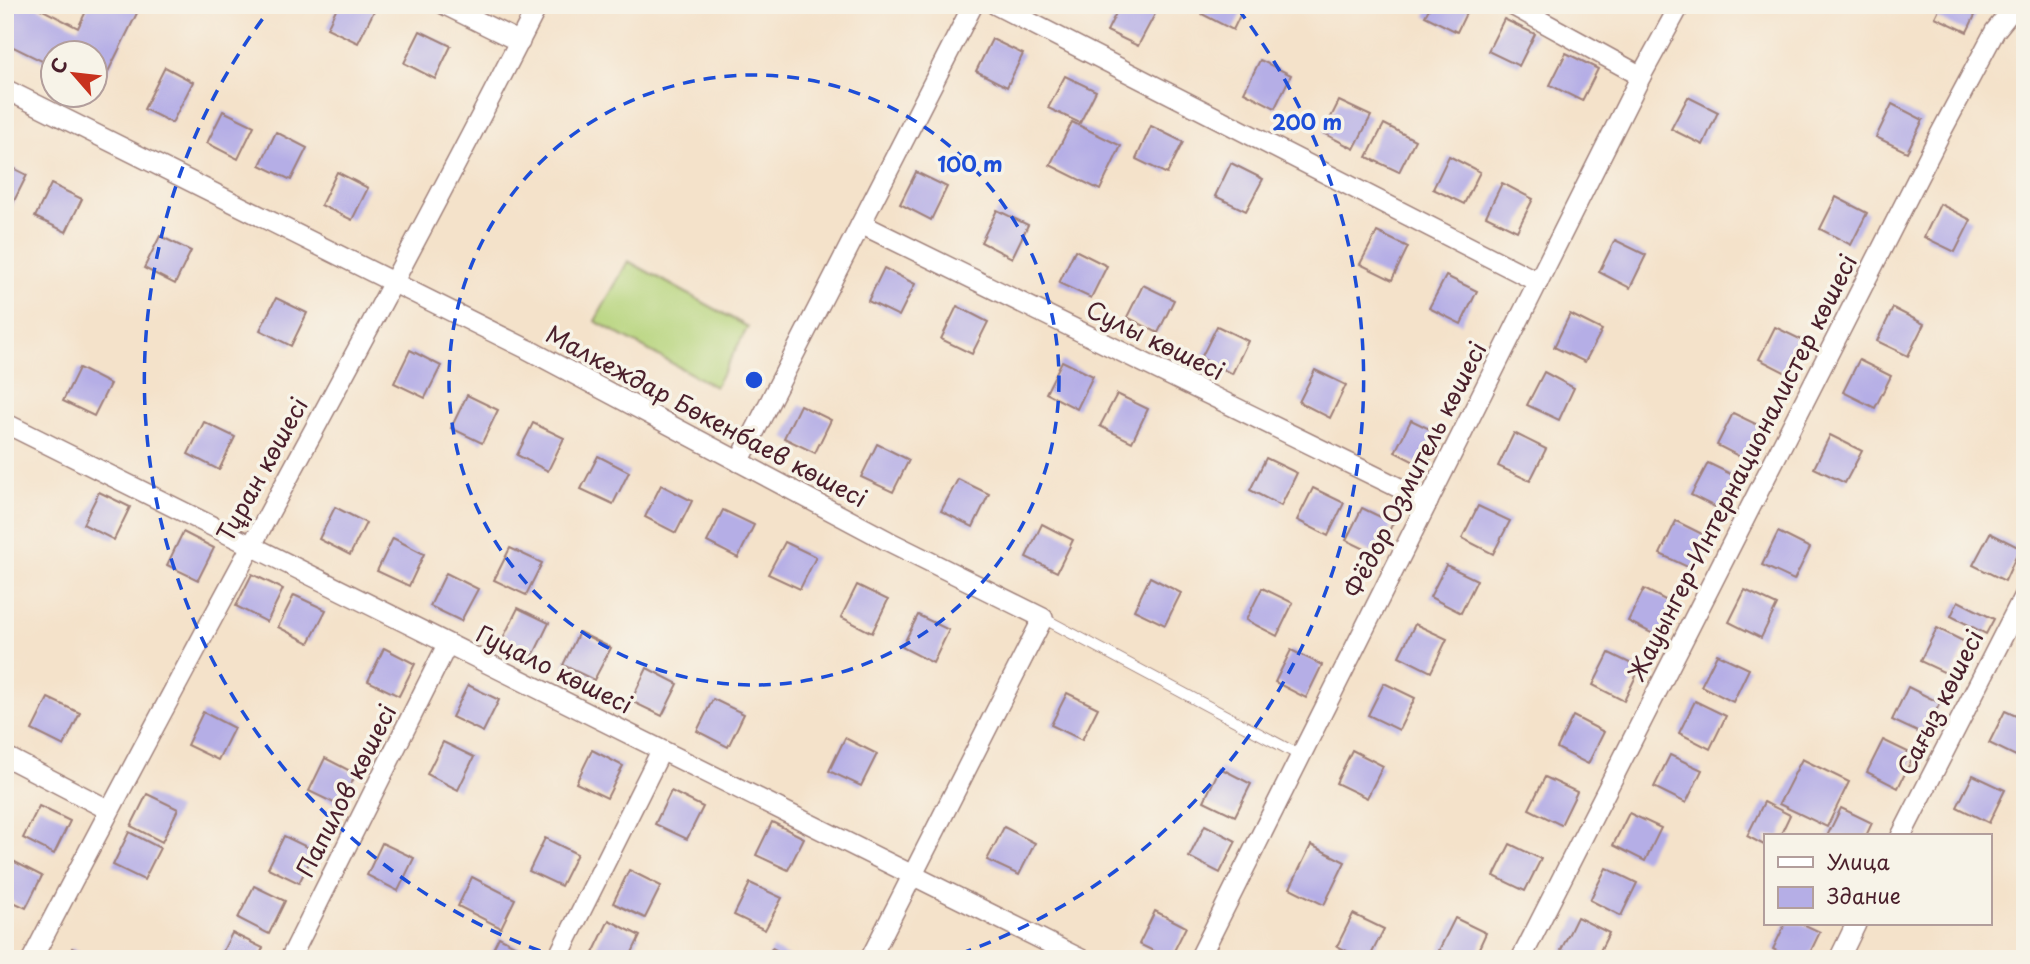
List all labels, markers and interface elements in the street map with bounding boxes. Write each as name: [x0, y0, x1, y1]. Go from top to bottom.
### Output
north arrow: [38, 38, 108, 108]
text: С: [42, 53, 74, 78]
text: 200 m: [1272, 105, 1342, 137]
text: 100 m: [937, 147, 1003, 179]
street label: Жауынгер-Интернационалистер көшесі: [1617, 247, 1865, 687]
street label: Сулы көшесі: [1081, 290, 1231, 388]
street label: Малкеждар Бөкенбаев көшесі: [540, 315, 874, 515]
street label: Фёдор Озмитель көшесі: [1334, 335, 1495, 603]
centre of rings: [742, 368, 766, 392]
street label: Тұран көшесі: [207, 390, 316, 548]
street label: Гуцало көшесі: [470, 615, 639, 722]
street label: Сағыз көшесі: [1887, 623, 1991, 781]
street label: Папилов көшесі: [286, 697, 404, 883]
legend: [1764, 834, 1992, 926]
text: Улица: [1827, 845, 1890, 877]
text: Здание: [1827, 879, 1901, 911]

